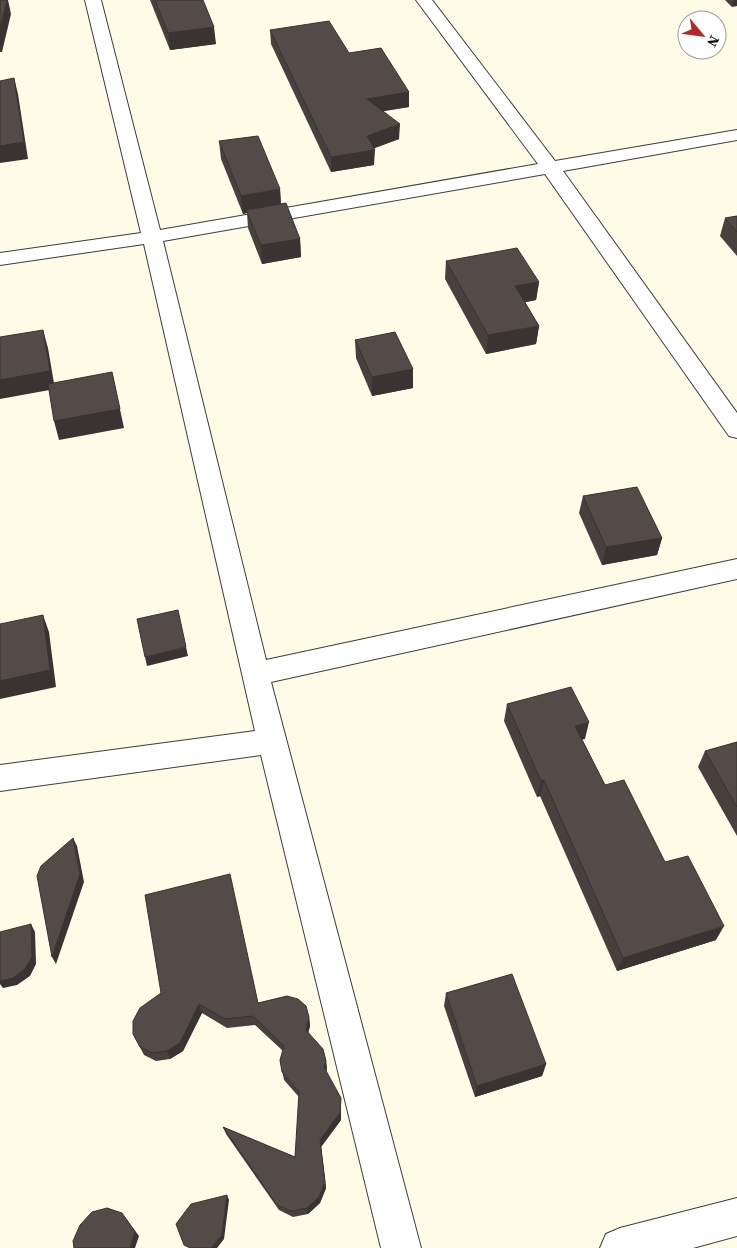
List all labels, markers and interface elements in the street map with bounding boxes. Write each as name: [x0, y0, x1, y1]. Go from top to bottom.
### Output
north arrow: [677, 10, 727, 60]
text: N: [702, 32, 725, 51]

